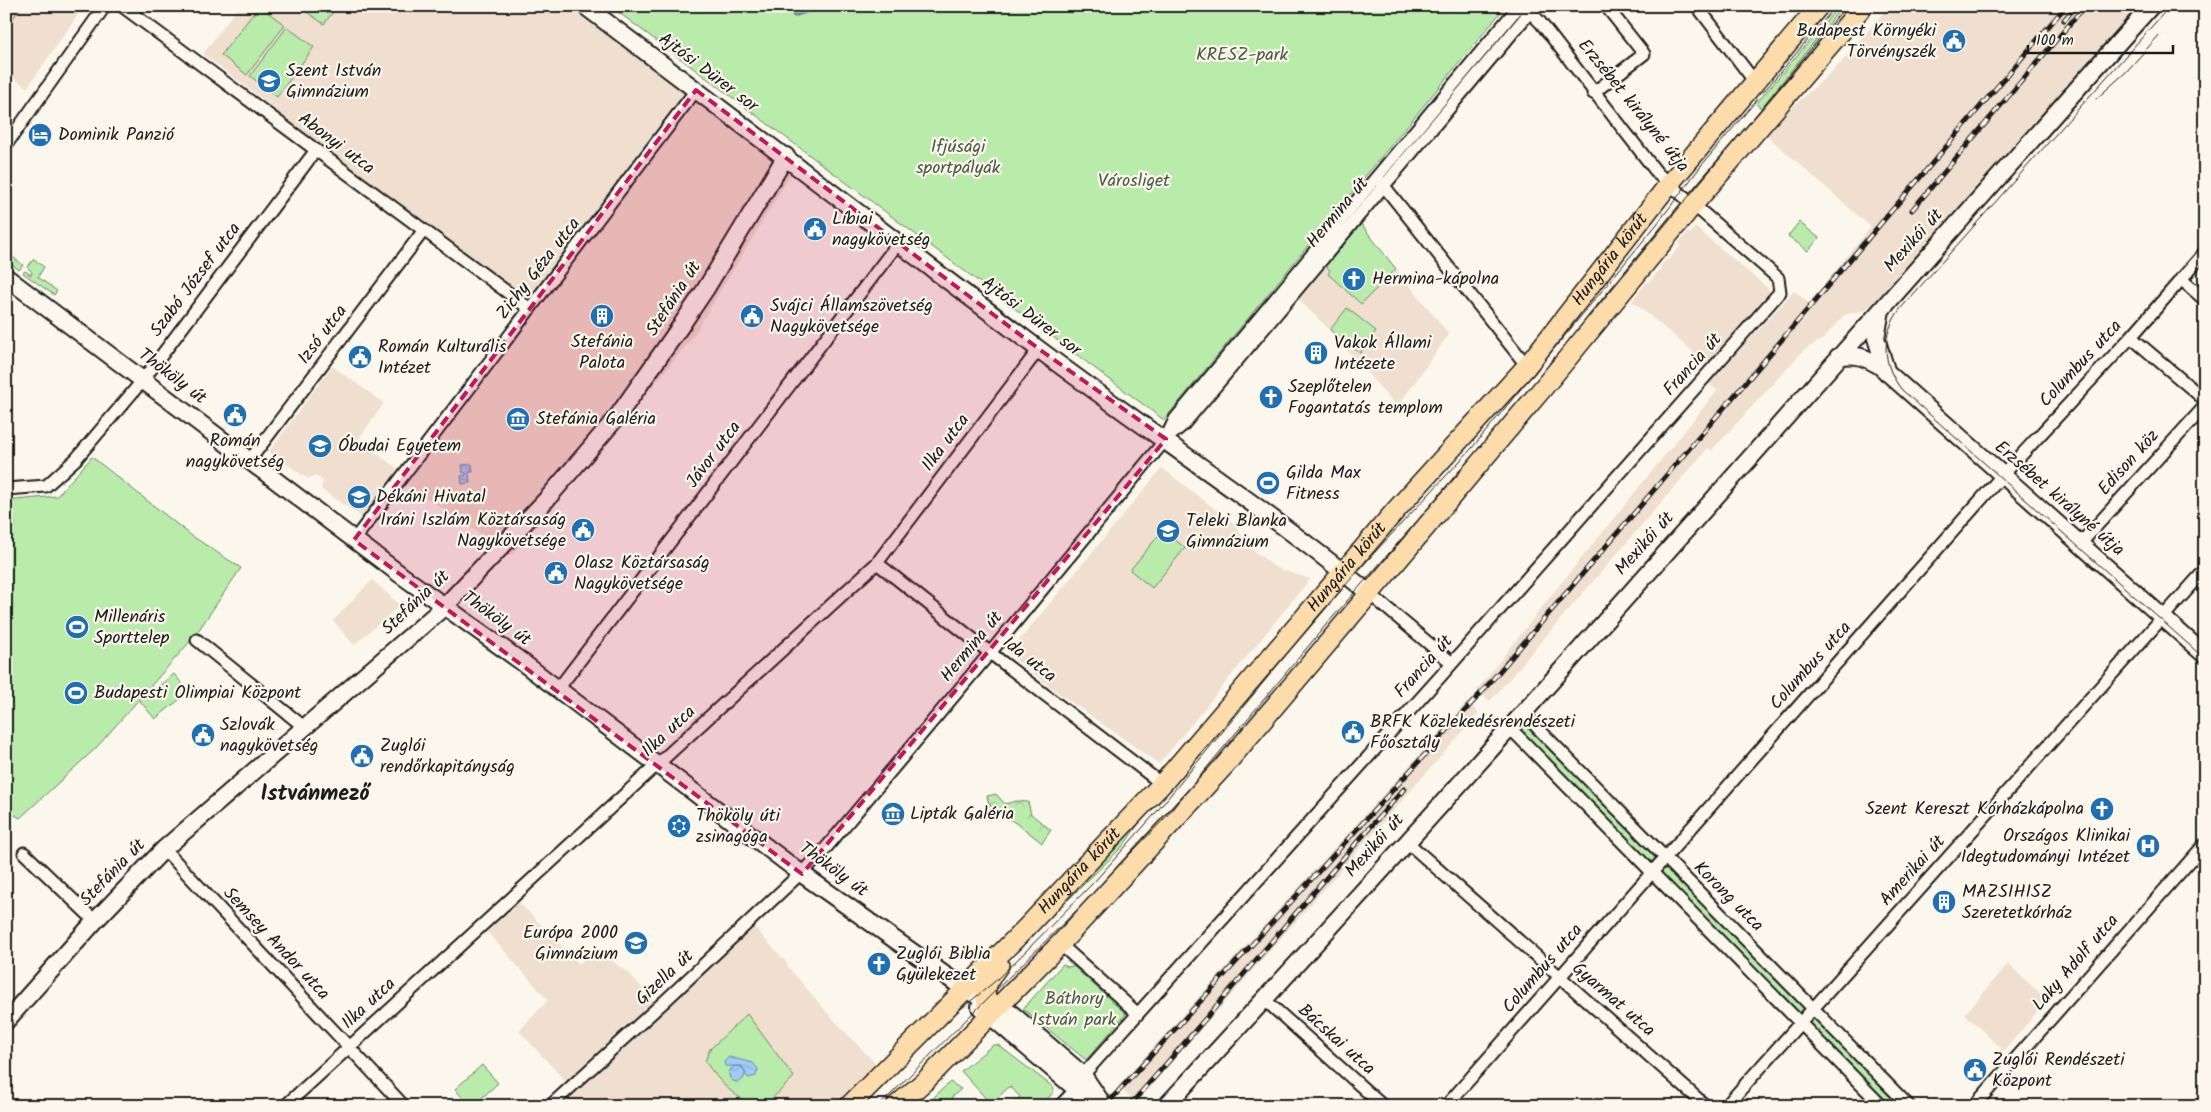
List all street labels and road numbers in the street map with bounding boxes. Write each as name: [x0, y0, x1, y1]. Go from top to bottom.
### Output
street label: Ajtósi Dürer sor: [652, 26, 765, 121]
street label: Erzsébet királyné útja: [1570, 33, 1696, 179]
street label: Abonyi utca: [291, 105, 381, 183]
street label: Hermina út: [1299, 170, 1377, 255]
street label: Mexikói út: [1877, 202, 1952, 280]
street label: Hungária körút: [1564, 206, 1656, 313]
street label: Zichy Géza utca: [490, 211, 588, 327]
street label: Szabó József utca: [143, 217, 249, 343]
street label: Stefánia út: [639, 255, 710, 343]
street label: Ajtósi Dürer sor: [975, 270, 1088, 365]
street label: Izsó utca: [291, 299, 355, 371]
street label: Columbus utca: [2032, 313, 2130, 415]
street label: Francia út: [1656, 326, 1730, 403]
street label: Thököly út: [131, 341, 213, 413]
street label: Ilka utca: [915, 408, 977, 478]
street label: Jávor utca: [679, 415, 749, 495]
street label: Edison köz: [2091, 423, 2167, 503]
street label: Erzsébet királyné útja: [1987, 434, 2131, 564]
street label: Mexikói út: [1608, 505, 1683, 583]
street label: Hungária körút: [1300, 515, 1395, 619]
street label: Stefánia út: [375, 563, 458, 643]
street label: Thököly út: [455, 584, 538, 655]
street label: Hermina út: [933, 604, 1011, 689]
street label: Columbus utca: [1763, 615, 1859, 717]
street label: Francia út: [1387, 628, 1461, 705]
street label: Ida utca: [996, 629, 1062, 691]
street label: Ilka utca: [635, 699, 703, 765]
street label: Mexikói út: [1338, 807, 1413, 885]
street label: Hungária körút: [1031, 820, 1129, 922]
street label: Amerikai út: [1873, 828, 1954, 913]
street label: Stefánia út: [73, 832, 154, 914]
street label: Thököly út: [792, 835, 875, 906]
street label: Korong utca: [1686, 855, 1770, 939]
street label: Semsey Andor utca: [215, 881, 337, 1007]
street label: Laky Adolf utca: [2025, 908, 2127, 1018]
street label: Columbus utca: [1496, 917, 1590, 1021]
street label: Gizella út: [629, 942, 702, 1013]
street label: Gyarmat utca: [1565, 955, 1661, 1045]
street label: Ilka utca: [335, 971, 403, 1037]
street label: Bácskai utca: [1291, 997, 1381, 1083]

